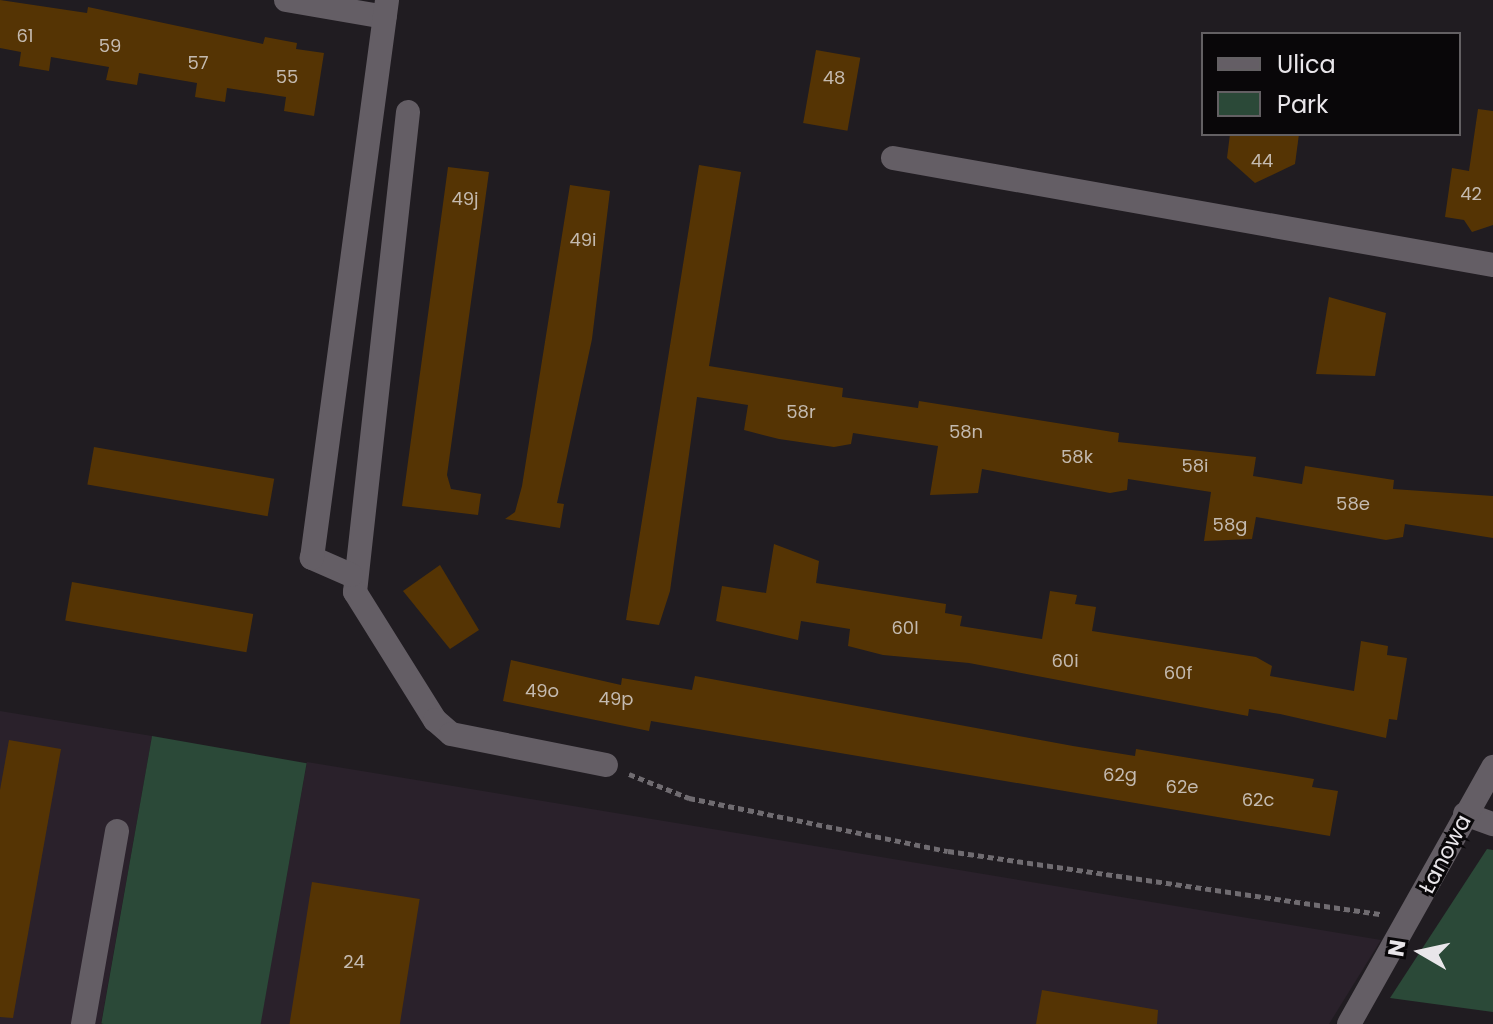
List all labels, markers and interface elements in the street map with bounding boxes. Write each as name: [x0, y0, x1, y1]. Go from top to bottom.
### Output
house number: 61: [16, 25, 34, 47]
legend: [1201, 32, 1461, 136]
house number: 59: [99, 35, 121, 57]
text: Ulica: [1277, 48, 1336, 81]
house number: 57: [187, 52, 209, 74]
house number: 55: [276, 66, 298, 88]
house number: 48: [823, 67, 845, 89]
text: Park: [1277, 88, 1328, 121]
house number: 44: [1251, 150, 1273, 172]
house number: 42: [1460, 183, 1482, 205]
house number: 49j: [451, 188, 479, 210]
house number: 49i: [569, 229, 597, 251]
house number: 58r: [786, 401, 816, 423]
house number: 58n: [949, 421, 983, 443]
house number: 58k: [1061, 446, 1093, 468]
house number: 58i: [1181, 455, 1209, 477]
house number: 58e: [1336, 493, 1370, 515]
house number: 58g: [1213, 514, 1247, 536]
house number: 60l: [891, 617, 919, 639]
house number: 60i: [1051, 650, 1079, 672]
house number: 60f: [1164, 662, 1192, 684]
house number: 49o: [525, 680, 559, 702]
house number: 49p: [599, 688, 633, 710]
house number: 62g: [1103, 764, 1137, 786]
house number: 62e: [1166, 776, 1198, 798]
house number: 62c: [1242, 789, 1274, 811]
street label: Łanowa: [1413, 810, 1477, 898]
north arrow: [1381, 912, 1461, 992]
text: N: [1380, 938, 1413, 959]
house number: 24: [343, 951, 365, 973]

